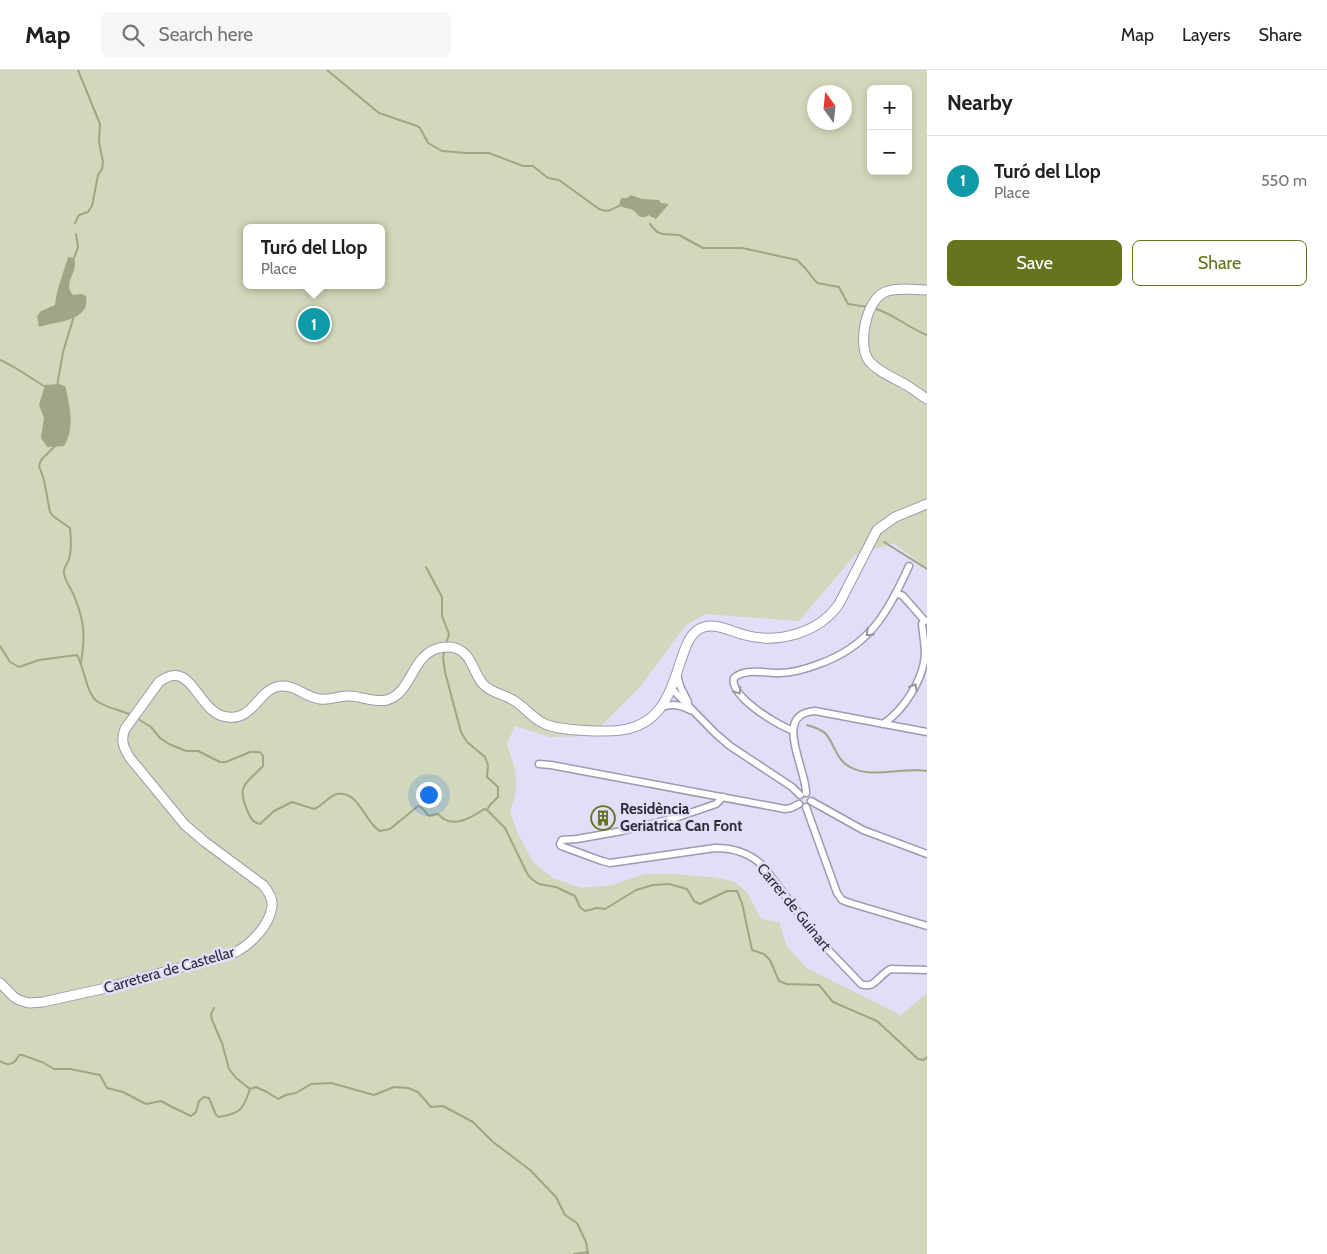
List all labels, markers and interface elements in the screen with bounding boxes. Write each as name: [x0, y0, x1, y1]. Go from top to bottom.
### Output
search box: [101, 12, 451, 57]
text: Map: [25, 20, 71, 49]
icon: search: [119, 21, 147, 49]
text: Search here: [159, 23, 253, 46]
text: Map: [1121, 24, 1154, 46]
text: Layers: [1182, 24, 1231, 46]
text: Share: [1259, 24, 1302, 46]
north arrow: [807, 85, 852, 130]
map controls: [867, 85, 912, 175]
button: +: [867, 85, 912, 130]
text: Nearby: [947, 90, 1013, 115]
button: −: [867, 130, 912, 175]
text: Turó del Llop: [994, 160, 1101, 183]
text: 1: [960, 171, 966, 190]
text: 550 m: [1261, 171, 1307, 190]
text: Place: [994, 183, 1030, 202]
popup: [243, 224, 385, 289]
text: Turó del Llop: [261, 236, 367, 259]
button: Save: [947, 240, 1122, 286]
button: Share: [1132, 240, 1307, 286]
text: Place: [261, 259, 297, 278]
pin: 1: [298, 305, 330, 343]
one-way arrow: [866, 627, 875, 636]
one-way arrow: [908, 683, 918, 692]
one-way arrow: [732, 686, 742, 695]
your location: [416, 782, 442, 808]
place label: Residència Geriatrica Can Font: [620, 800, 742, 835]
building icon: Residència Geriatrica Can Font: [590, 805, 616, 831]
street label: Carrer de Guinart: [753, 860, 835, 954]
street label: Carretera de Castellar: [102, 943, 237, 997]

